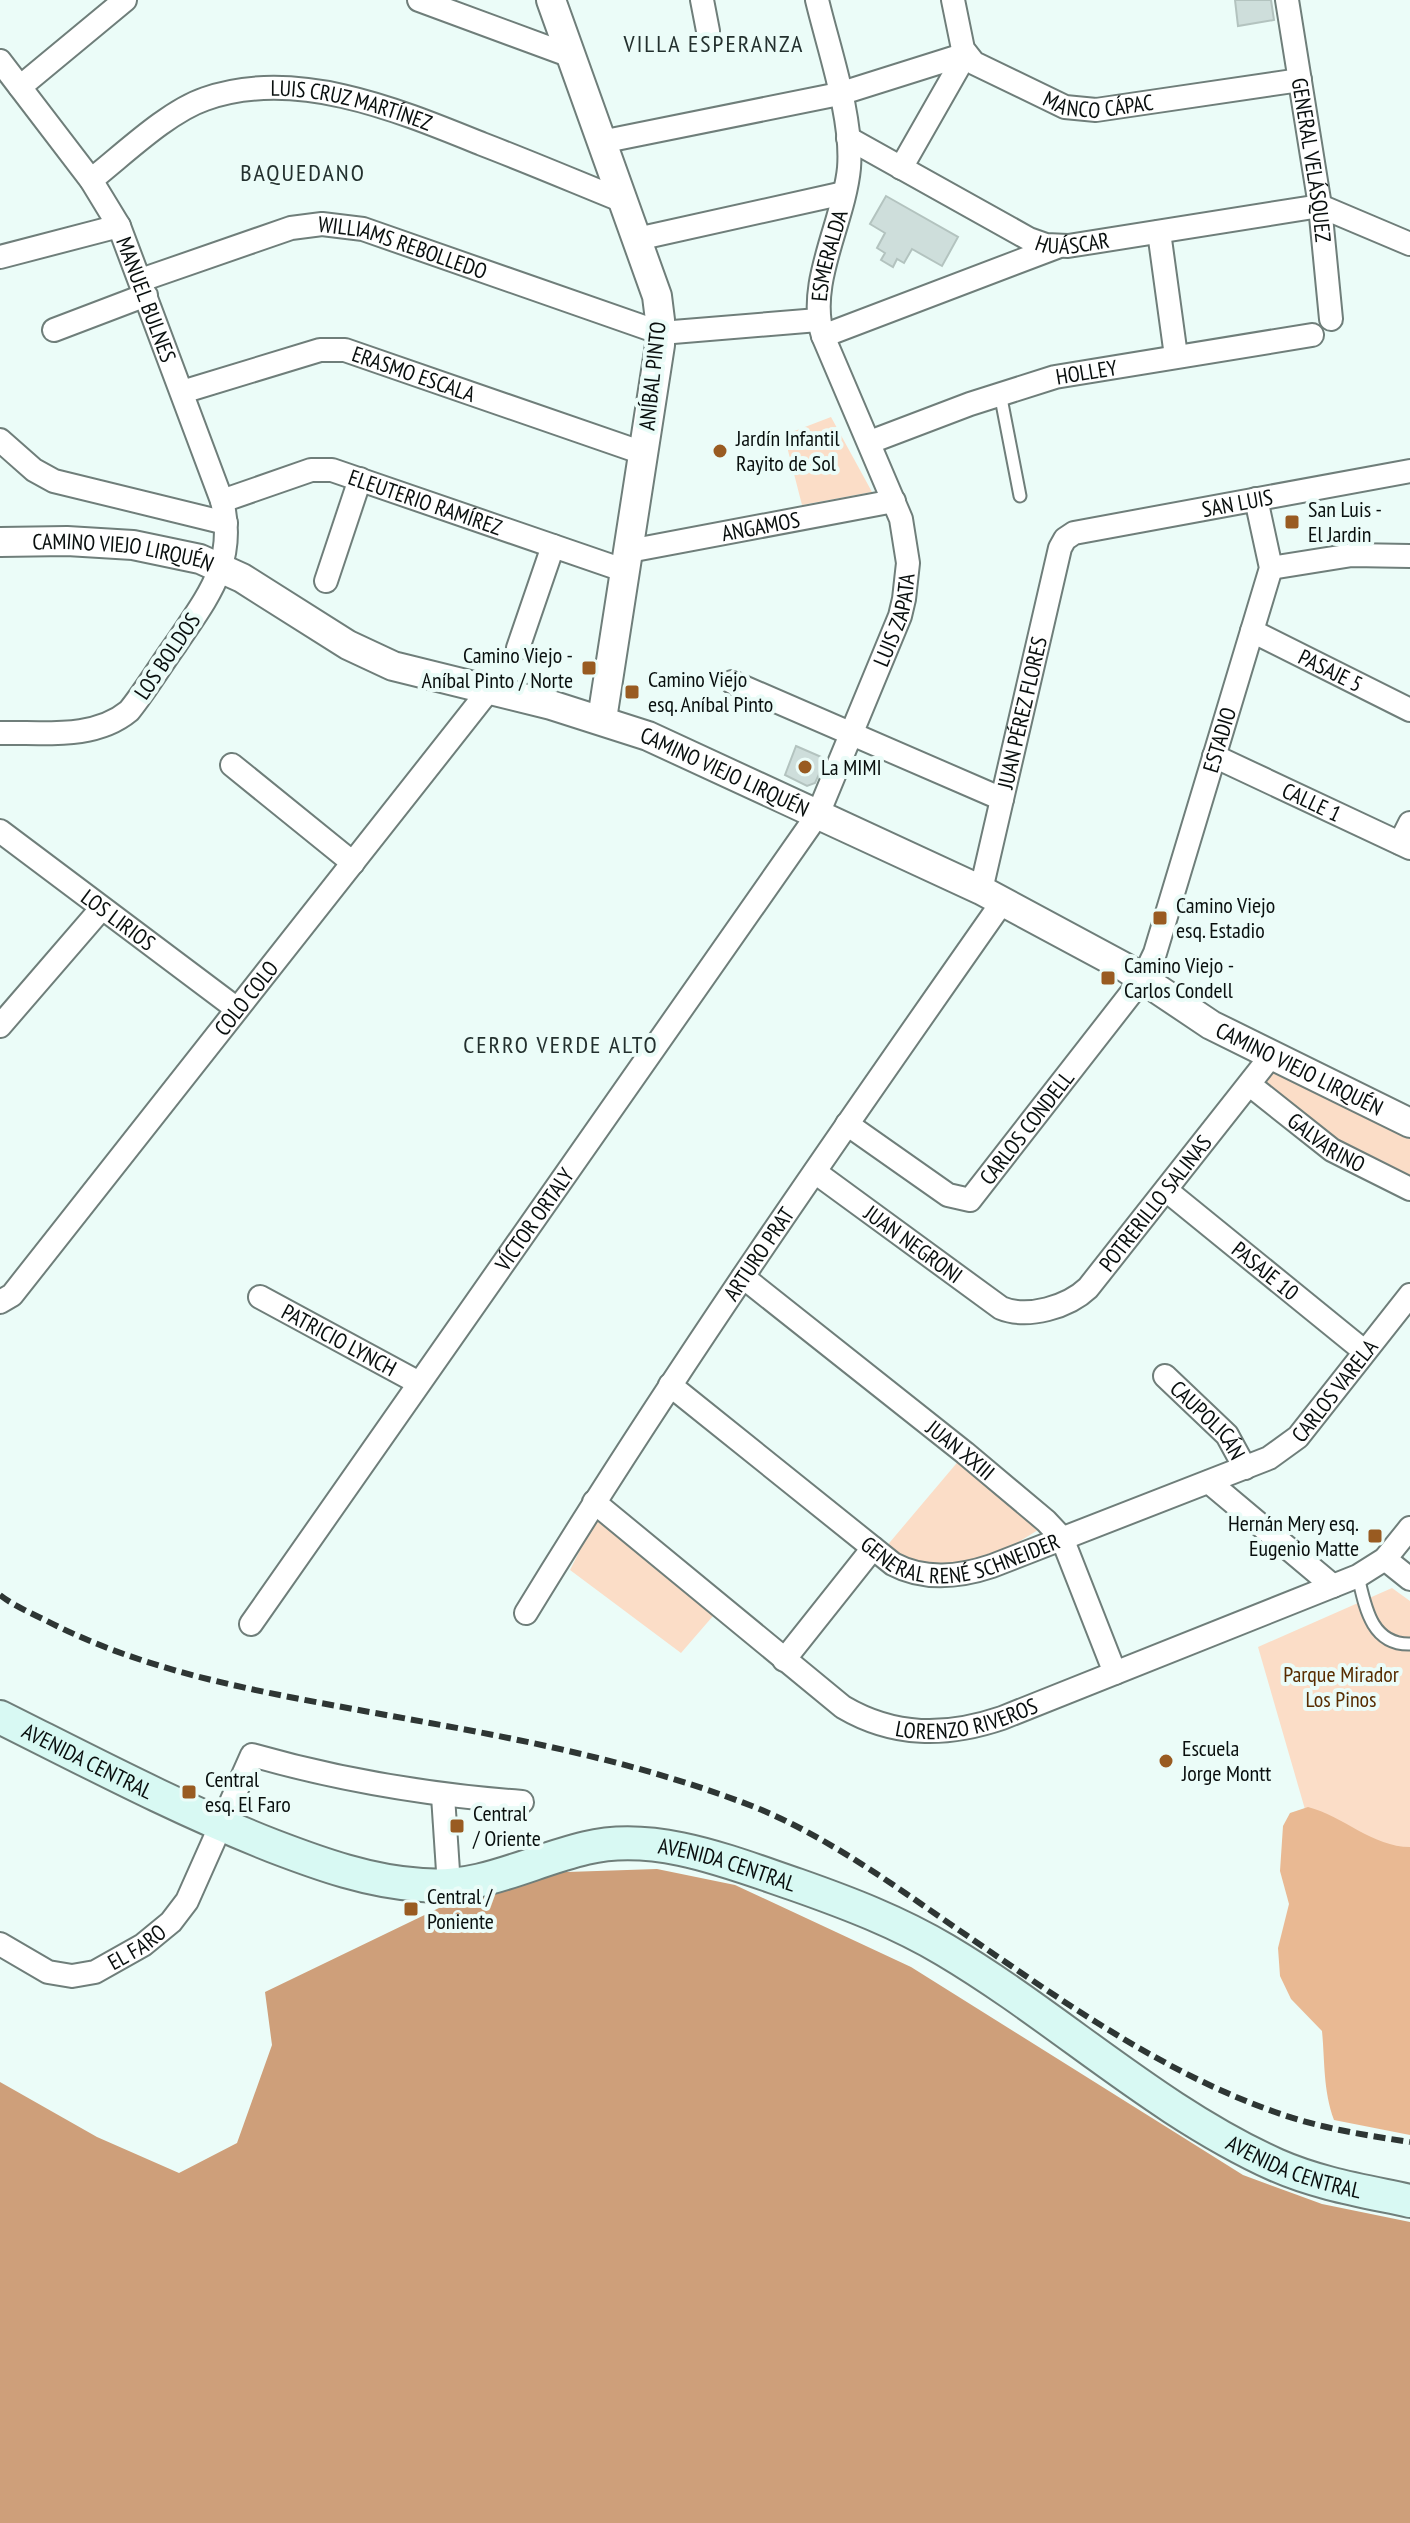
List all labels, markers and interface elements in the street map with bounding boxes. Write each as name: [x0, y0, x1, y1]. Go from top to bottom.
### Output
district label: VILLA ESPERANZA: [623, 28, 804, 59]
street label: LUIS CRUZ MARTÍNEZ: [270, 74, 436, 137]
street label: GENERAL VELÁSQUEZ: [1286, 76, 1337, 244]
street label: MANCO CÁPAC: [1039, 85, 1155, 124]
district label: BAQUEDANO: [240, 157, 366, 188]
street label: ESMERALDA: [805, 206, 854, 302]
street label: WILLIAMS REBOLLEDO: [316, 210, 491, 285]
street label: HUÁSCAR: [1032, 226, 1111, 260]
street label: MANUEL BULNES: [110, 233, 183, 366]
street label: ANÍBAL PINTO: [632, 320, 672, 432]
street label: ERASMO ESCALA: [348, 340, 480, 408]
street label: HOLLEY: [1054, 353, 1119, 391]
place label: Jardín Infantil Rayito de Sol: [735, 424, 840, 477]
marker: Jardín Infantil Rayito de Sol: [711, 442, 729, 460]
street label: ELEUTERIO RAMÍREZ: [345, 463, 506, 542]
street label: SAN LUIS: [1199, 483, 1275, 523]
place label: San Luis - El Jardin: [1308, 495, 1382, 548]
street label: ANGAMOS: [719, 505, 802, 547]
marker: San Luis - El Jardin: [1283, 513, 1301, 531]
street label: CAMINO VIEJO LIRQUÉN: [32, 527, 218, 578]
street label: LUIS ZAPATA: [867, 571, 921, 670]
street label: LOS BOLDOS: [128, 607, 206, 705]
street label: JUAN PÉREZ FLORES: [991, 634, 1053, 792]
place label: Camino Viejo - Aníbal Pinto / Norte: [422, 641, 573, 694]
street label: PASAJE 5: [1294, 643, 1368, 698]
marker: Camino Viejo - Aníbal Pinto / Norte: [580, 659, 598, 677]
place label: Camino Viejo esq. Aníbal Pinto: [648, 665, 773, 718]
marker: Camino Viejo esq. Aníbal Pinto: [623, 683, 641, 701]
street label: ESTADIO: [1196, 704, 1242, 776]
street label: CAMINO VIEJO LIRQUÉN: [637, 721, 814, 823]
place label: La MIMI: [821, 753, 882, 781]
marker: La MIMI: [796, 758, 814, 776]
street label: CALLE 1: [1278, 776, 1346, 828]
street label: LOS LIRIOS: [76, 883, 161, 957]
place label: Camino Viejo esq. Estadio: [1176, 891, 1275, 944]
marker: Camino Viejo esq. Estadio: [1151, 909, 1169, 927]
place label: Camino Viejo - Carlos Condell: [1124, 951, 1234, 1004]
street label: COLO COLO: [208, 955, 284, 1041]
marker: Camino Viejo - Carlos Condell: [1099, 969, 1117, 987]
street label: CAMINO VIEJO LIRQUÉN: [1211, 1016, 1388, 1122]
district label: CERRO VERDE ALTO: [463, 1029, 659, 1060]
street label: CARLOS CONDELL: [973, 1065, 1080, 1190]
street label: GALVARINO: [1282, 1106, 1370, 1178]
street label: POTRERILLO SALINAS: [1093, 1129, 1217, 1277]
street label: VÍCTOR ORTALY: [488, 1163, 580, 1277]
street label: JUAN NEGRONI: [858, 1198, 968, 1289]
street label: ARTURO PRAT: [717, 1201, 800, 1306]
street label: PASAJE 10: [1226, 1235, 1305, 1306]
street label: PATRICIO LYNCH: [277, 1297, 401, 1382]
street label: CARLOS VARELA: [1285, 1333, 1384, 1448]
street label: CAUPOLICÁN: [1164, 1374, 1252, 1465]
street label: JUAN XXIII: [920, 1413, 1001, 1486]
place label: Hernán Mery esq. Eugenio Matte: [1228, 1509, 1359, 1562]
street label: GENERAL RENÉ SCHNEIDER: [856, 1520, 1068, 1550]
text: GENERAL RENÉ SCHNEIDER: [855, 1527, 1064, 1590]
marker: Hernán Mery esq. Eugenio Matte: [1366, 1527, 1384, 1545]
park label: Parque Mirador Los Pinos: [1283, 1660, 1399, 1713]
street label: LORENZO RIVEROS: [894, 1691, 1042, 1745]
street label: AVENIDA CENTRAL: [18, 1717, 158, 1805]
place label: Escuela Jorge Montt: [1181, 1734, 1271, 1787]
marker: Escuela Jorge Montt: [1157, 1752, 1175, 1770]
place label: Central esq. El Faro: [205, 1765, 291, 1818]
marker: Central esq. El Faro: [180, 1783, 198, 1801]
place label: Central / Oriente: [472, 1799, 541, 1852]
marker: Central / Oriente: [448, 1817, 466, 1835]
street label: AVENIDA CENTRAL: [656, 1831, 800, 1898]
place label: Central / Poniente: [427, 1882, 494, 1935]
marker: Central / Poniente: [402, 1900, 420, 1918]
street label: EL FARO: [103, 1918, 172, 1976]
street label: AVENIDA CENTRAL: [1221, 2129, 1364, 2204]

